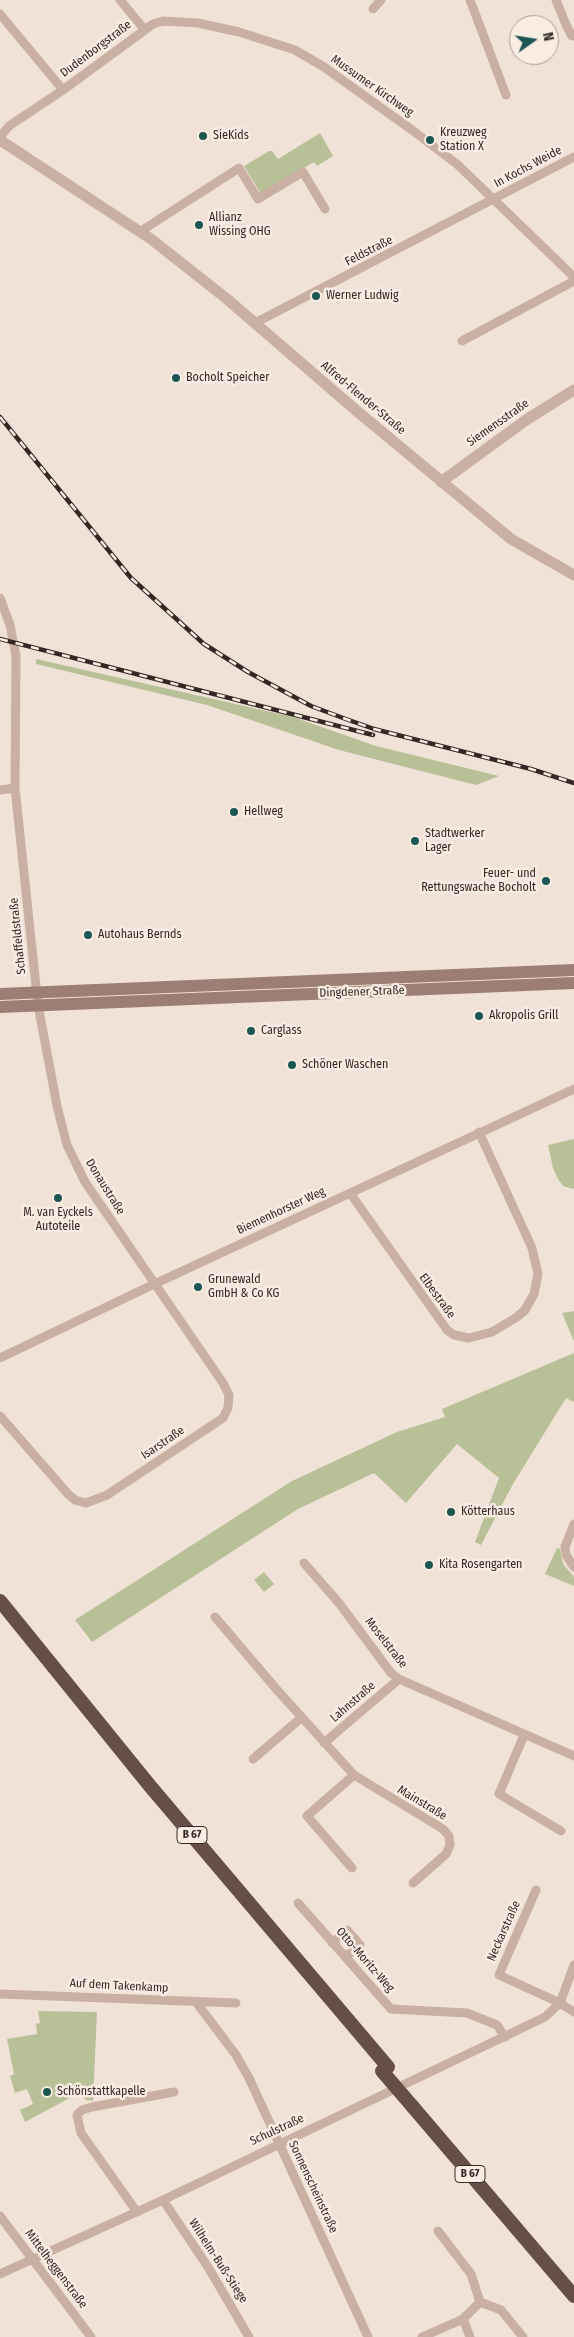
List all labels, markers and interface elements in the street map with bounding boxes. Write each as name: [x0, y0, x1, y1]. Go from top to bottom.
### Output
north arrow: [509, 15, 559, 65]
street label: Dudenborgstraße: [58, 18, 134, 80]
text: N: [539, 31, 557, 43]
street label: Mussumer Kirchweg: [328, 52, 416, 120]
place label: Kreuzweg Station X: [440, 126, 487, 154]
place label: SieKids: [213, 129, 249, 143]
marker: SieKids: [197, 130, 209, 142]
marker: Kreuzweg Station X: [424, 134, 436, 146]
street label: In Kochs Weide: [492, 143, 564, 191]
place label: Allianz Wissing OHG: [209, 211, 271, 239]
marker: Allianz Wissing OHG: [193, 219, 205, 231]
street label: Feldstraße: [343, 233, 395, 269]
place label: Werner Ludwig: [326, 289, 399, 303]
marker: Werner Ludwig: [310, 290, 322, 302]
street label: Alfred-Flender-Straße: [318, 358, 408, 438]
place label: Bocholt Speicher: [186, 371, 269, 385]
marker: Bocholt Speicher: [170, 372, 182, 384]
street label: Siemensstraße: [464, 396, 532, 450]
place label: Hellweg: [244, 805, 283, 819]
marker: Hellweg: [228, 806, 240, 818]
place label: Stadtwerker Lager: [425, 827, 485, 855]
marker: Stadtwerker Lager: [409, 835, 421, 847]
place label: Feuer- und Rettungswache Bocholt: [421, 867, 536, 895]
marker: Feuer- und Rettungswache Bocholt: [540, 875, 552, 887]
street label: Schaffeldstraße: [7, 897, 29, 975]
place label: Autohaus Bernds: [98, 928, 182, 942]
marker: Autohaus Bernds: [82, 929, 94, 941]
street label: Dingdener Straße: [319, 983, 405, 1001]
place label: Akropolis Grill: [489, 1009, 558, 1023]
marker: Akropolis Grill: [473, 1010, 485, 1022]
place label: Carglass: [261, 1024, 302, 1038]
marker: Carglass: [245, 1025, 257, 1037]
place label: Schöner Waschen: [302, 1058, 388, 1072]
marker: Schöner Waschen: [286, 1059, 298, 1071]
street label: Donaustraße: [82, 1157, 128, 1217]
street label: Biemenhorster Weg: [235, 1184, 327, 1238]
marker: M. van Eyckels Autoteile: [52, 1192, 64, 1204]
place label: M. van Eyckels Autoteile: [23, 1206, 93, 1234]
street label: Elbestraße: [416, 1271, 458, 1321]
place label: Grunewald GmbH & Co KG: [208, 1273, 279, 1301]
marker: Grunewald GmbH & Co KG: [192, 1281, 204, 1293]
street label: Isarstraße: [139, 1423, 187, 1463]
place label: Kötterhaus: [461, 1505, 515, 1519]
marker: Kötterhaus: [445, 1506, 457, 1518]
place label: Kita Rosengarten: [439, 1558, 522, 1572]
marker: Kita Rosengarten: [423, 1559, 435, 1571]
street label: Moselstraße: [362, 1615, 410, 1671]
street label: Lahnstraße: [328, 1679, 378, 1725]
street label: Mainstraße: [395, 1783, 449, 1823]
road number: B 67: [177, 1826, 207, 1844]
street label: Neckarstraße: [484, 1898, 524, 1964]
street label: Otto-Moritz-Weg: [333, 1925, 397, 1995]
street label: Auf dem Takenkamp: [69, 1976, 169, 1996]
place label: Schönstattkapelle: [57, 2085, 146, 2099]
marker: Schönstattkapelle: [41, 2086, 53, 2098]
street label: Schulstraße: [248, 2111, 306, 2149]
street label: Sonnenscheinstraße: [285, 2139, 341, 2235]
road number: B 67: [455, 2166, 485, 2182]
street label: Wilhelm-Buß-Stiege: [185, 2216, 251, 2306]
street label: Mittelheggenstraße: [22, 2227, 90, 2311]

